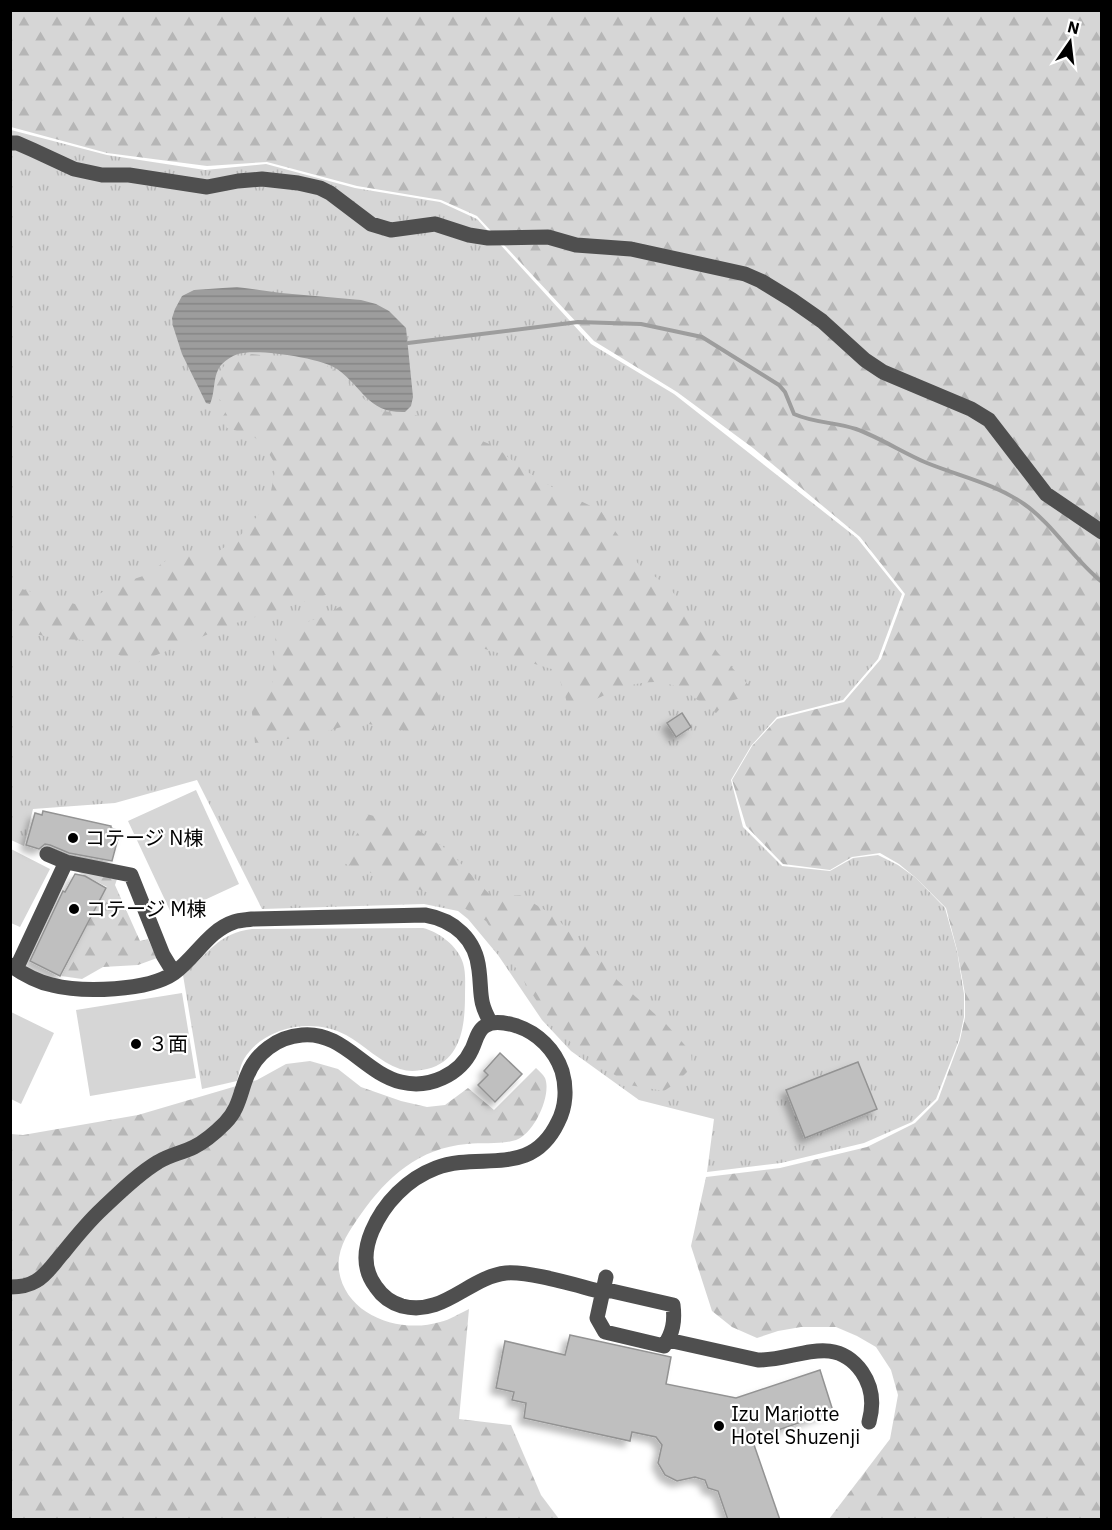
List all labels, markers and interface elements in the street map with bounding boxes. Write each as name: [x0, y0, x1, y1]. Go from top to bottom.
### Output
north arrow: [1040, 12, 1100, 72]
text: N: [1066, 16, 1082, 39]
place label: コテージ N棟: [85, 824, 203, 851]
marker: コテージ N棟: [66, 831, 80, 845]
place label: コテージ M棟: [86, 895, 207, 922]
marker: コテージ M棟: [67, 902, 81, 916]
place label: ３面: [148, 1030, 188, 1057]
marker: ３面: [129, 1037, 143, 1051]
place label: Izu Mariotte Hotel Shuzenji: [731, 1400, 860, 1450]
marker: Izu Mariotte Hotel Shuzenji: [712, 1419, 726, 1433]

